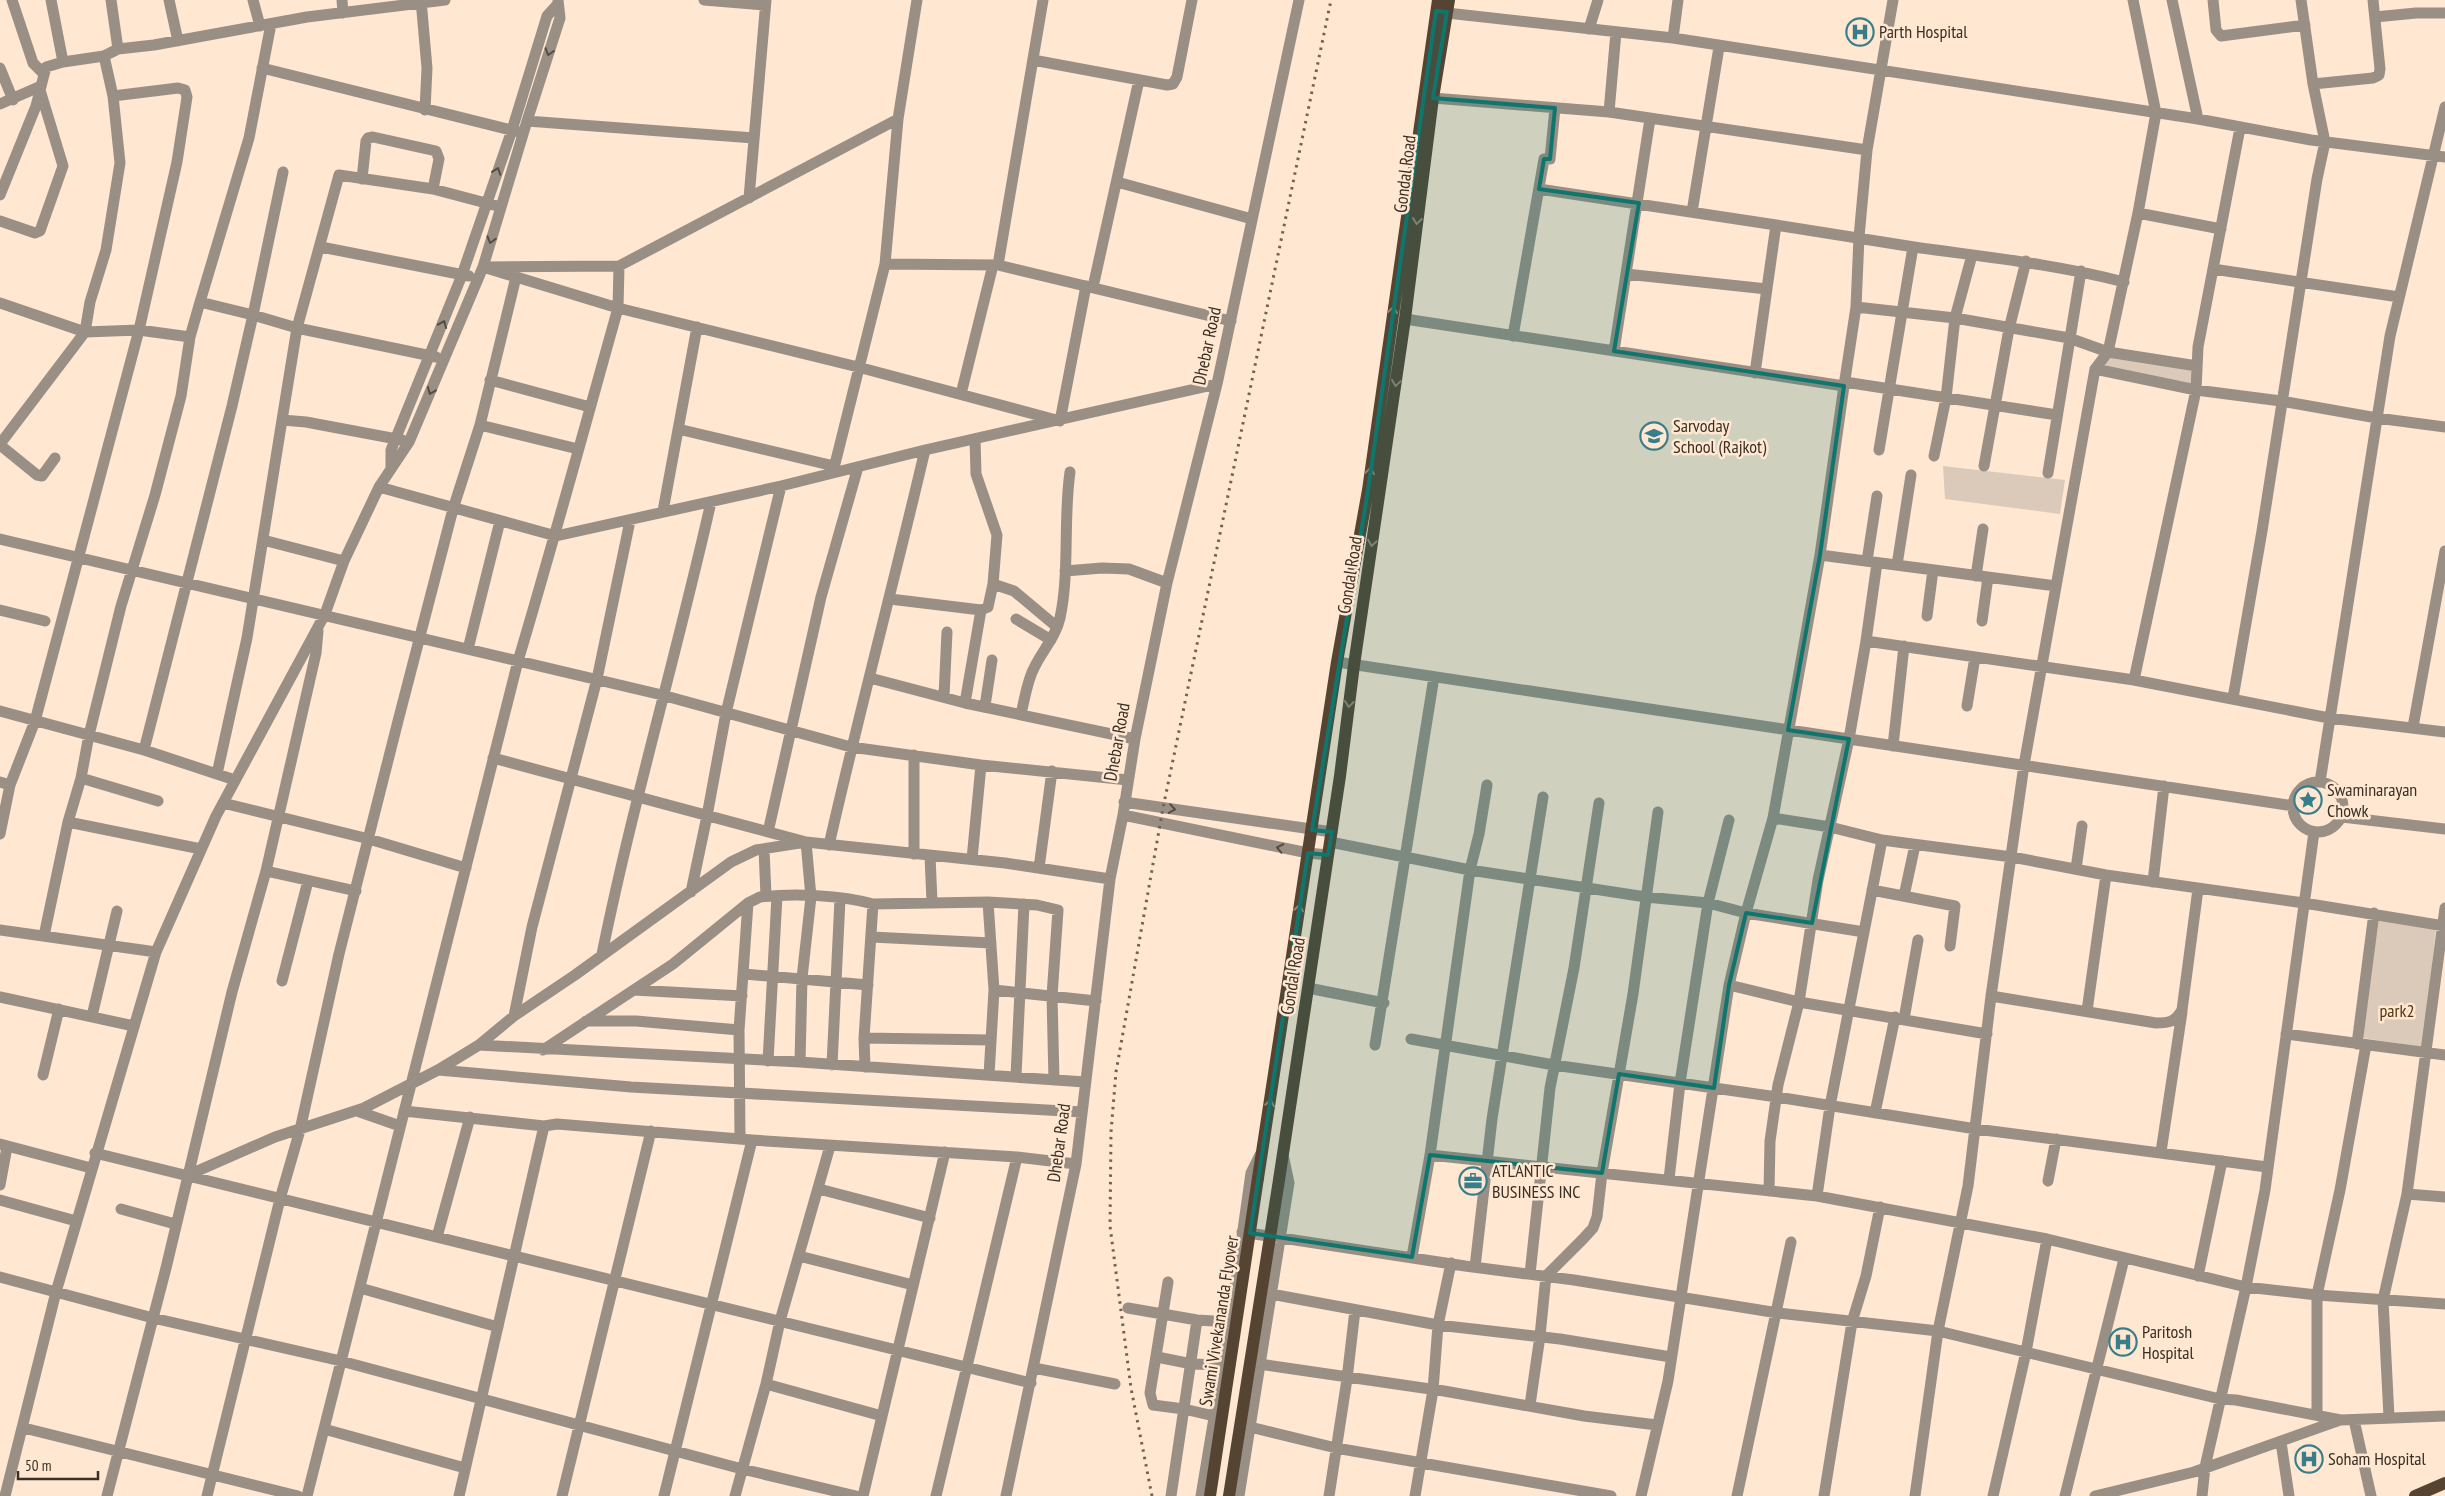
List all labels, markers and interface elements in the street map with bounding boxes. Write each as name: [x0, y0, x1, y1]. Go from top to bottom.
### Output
hospital icon: Parth Hospital: [1845, 17, 1875, 47]
place label: Parth Hospital: [1879, 20, 1968, 43]
one-way arrow: [545, 47, 555, 55]
street label: Gondal Road: [1388, 134, 1421, 214]
one-way arrow: [491, 167, 501, 175]
one-way arrow: [1412, 218, 1423, 226]
one-way arrow: [487, 236, 497, 244]
street label: Dhebar Road: [1187, 305, 1226, 387]
one-way arrow: [1387, 306, 1397, 315]
one-way arrow: [436, 320, 447, 329]
one-way arrow: [1391, 379, 1402, 387]
one-way arrow: [426, 386, 437, 395]
place label: Sarvoday School (Rajkot): [1673, 414, 1767, 458]
school or university icon: Sarvoday School (Rajkot): [1639, 421, 1669, 451]
one-way arrow: [1365, 467, 1375, 476]
street label: Gondal Road: [1332, 534, 1367, 615]
one-way arrow: [1368, 539, 1378, 548]
one-way arrow: [1344, 700, 1355, 708]
street label: Dhebar Road: [1098, 701, 1135, 783]
place label: Swaminarayan Chowk: [2327, 778, 2417, 822]
place icon: Swaminarayan Chowk: [2293, 785, 2323, 815]
one-way arrow: [1168, 804, 1177, 814]
one-way arrow: [1276, 843, 1285, 853]
one-way arrow: [1294, 904, 1304, 912]
street label: Gondal Road: [1275, 935, 1310, 1016]
park label: park2: [2379, 999, 2415, 1022]
one-way arrow: [1265, 1099, 1275, 1108]
street label: Dhebar Road: [1042, 1102, 1075, 1184]
place label: ATLANTIC BUSINESS INC: [1492, 1159, 1581, 1203]
office icon: ATLANTIC BUSINESS INC: [1458, 1166, 1488, 1196]
street label: Swami Vivekananda Flyover: [1194, 1234, 1243, 1408]
place label: Paritosh Hospital: [2142, 1320, 2194, 1364]
hospital icon: Paritosh Hospital: [2108, 1327, 2138, 1357]
hospital icon: Soham Hospital: [2294, 1444, 2324, 1474]
place label: Soham Hospital: [2328, 1447, 2427, 1470]
scale bar: [18, 1448, 98, 1480]
text: 50 m: [25, 1456, 51, 1475]

